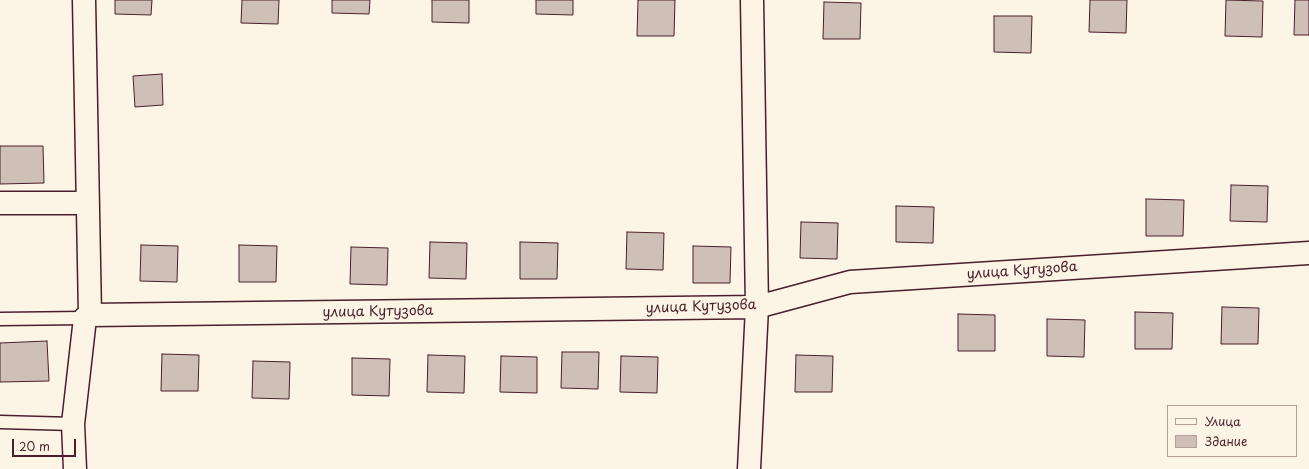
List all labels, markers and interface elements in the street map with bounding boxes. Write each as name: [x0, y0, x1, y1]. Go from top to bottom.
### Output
street label: улица Кутузова: [966, 259, 1078, 283]
street label: улица Кутузова: [645, 297, 757, 317]
street label: улица Кутузова: [322, 303, 434, 321]
legend: [1167, 405, 1297, 457]
text: Улица: [1205, 412, 1241, 430]
scale bar: [14, 431, 78, 457]
text: Здание: [1205, 432, 1247, 450]
text: 20 m: [19, 437, 50, 455]

